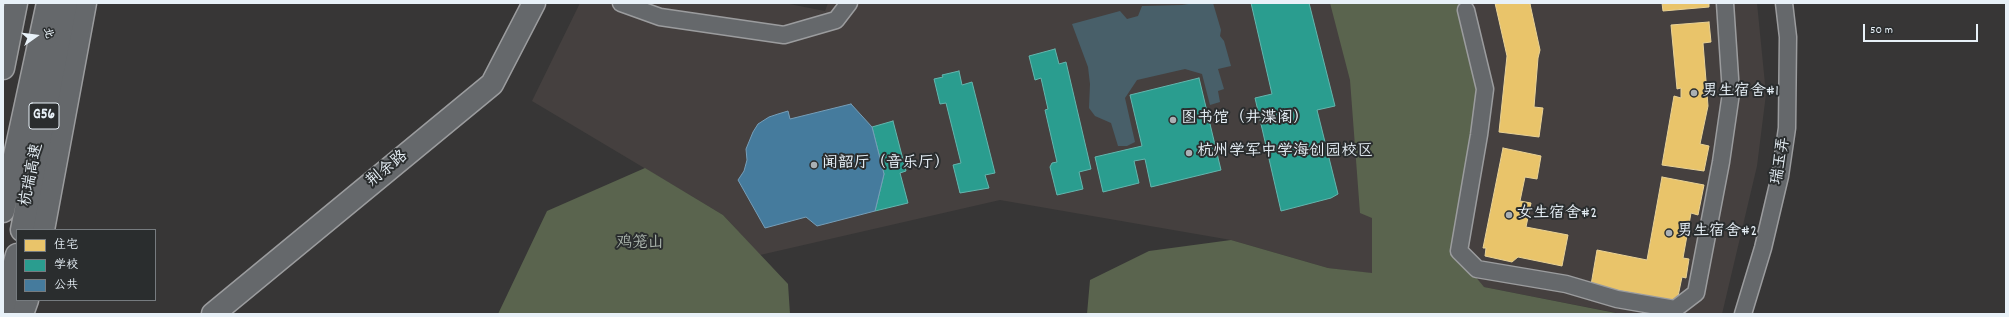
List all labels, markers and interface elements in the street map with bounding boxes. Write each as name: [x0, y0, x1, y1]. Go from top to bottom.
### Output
north arrow: [16, 16, 56, 56]
scale bar: [1865, 16, 1980, 42]
text: 50 m: [1870, 22, 1893, 39]
text: 北: [39, 26, 57, 40]
place label: 男生宿舍#1: [1702, 83, 1779, 103]
marker: 男生宿舍#1: [1689, 88, 1699, 98]
road number: G56: [29, 103, 59, 129]
place label: 图书馆（井渫阁）: [1181, 110, 1309, 130]
marker: 图书馆（井渫阁）: [1168, 115, 1178, 125]
street label: 瑞玉弄: [1768, 136, 1796, 186]
street label: 杭瑞高速: [17, 142, 49, 208]
place label: 杭州学军中学海创园校区: [1197, 143, 1373, 163]
street label: 荆余路: [363, 147, 413, 193]
marker: 杭州学军中学海创园校区: [1184, 148, 1194, 158]
place label: 闻韶厅（音乐厅）: [822, 155, 950, 175]
marker: 闻韶厅（音乐厅）: [809, 160, 819, 170]
place label: 女生宿舍#2: [1517, 205, 1597, 225]
marker: 女生宿舍#2: [1504, 210, 1514, 220]
place label: 男生宿舍#2: [1677, 223, 1757, 243]
marker: 男生宿舍#2: [1664, 228, 1674, 238]
legend: [16, 229, 156, 301]
park label: 鸡笼山: [616, 235, 664, 255]
text: 住宅: [54, 237, 78, 254]
text: 学校: [54, 257, 78, 274]
text: 公共: [54, 277, 78, 294]

